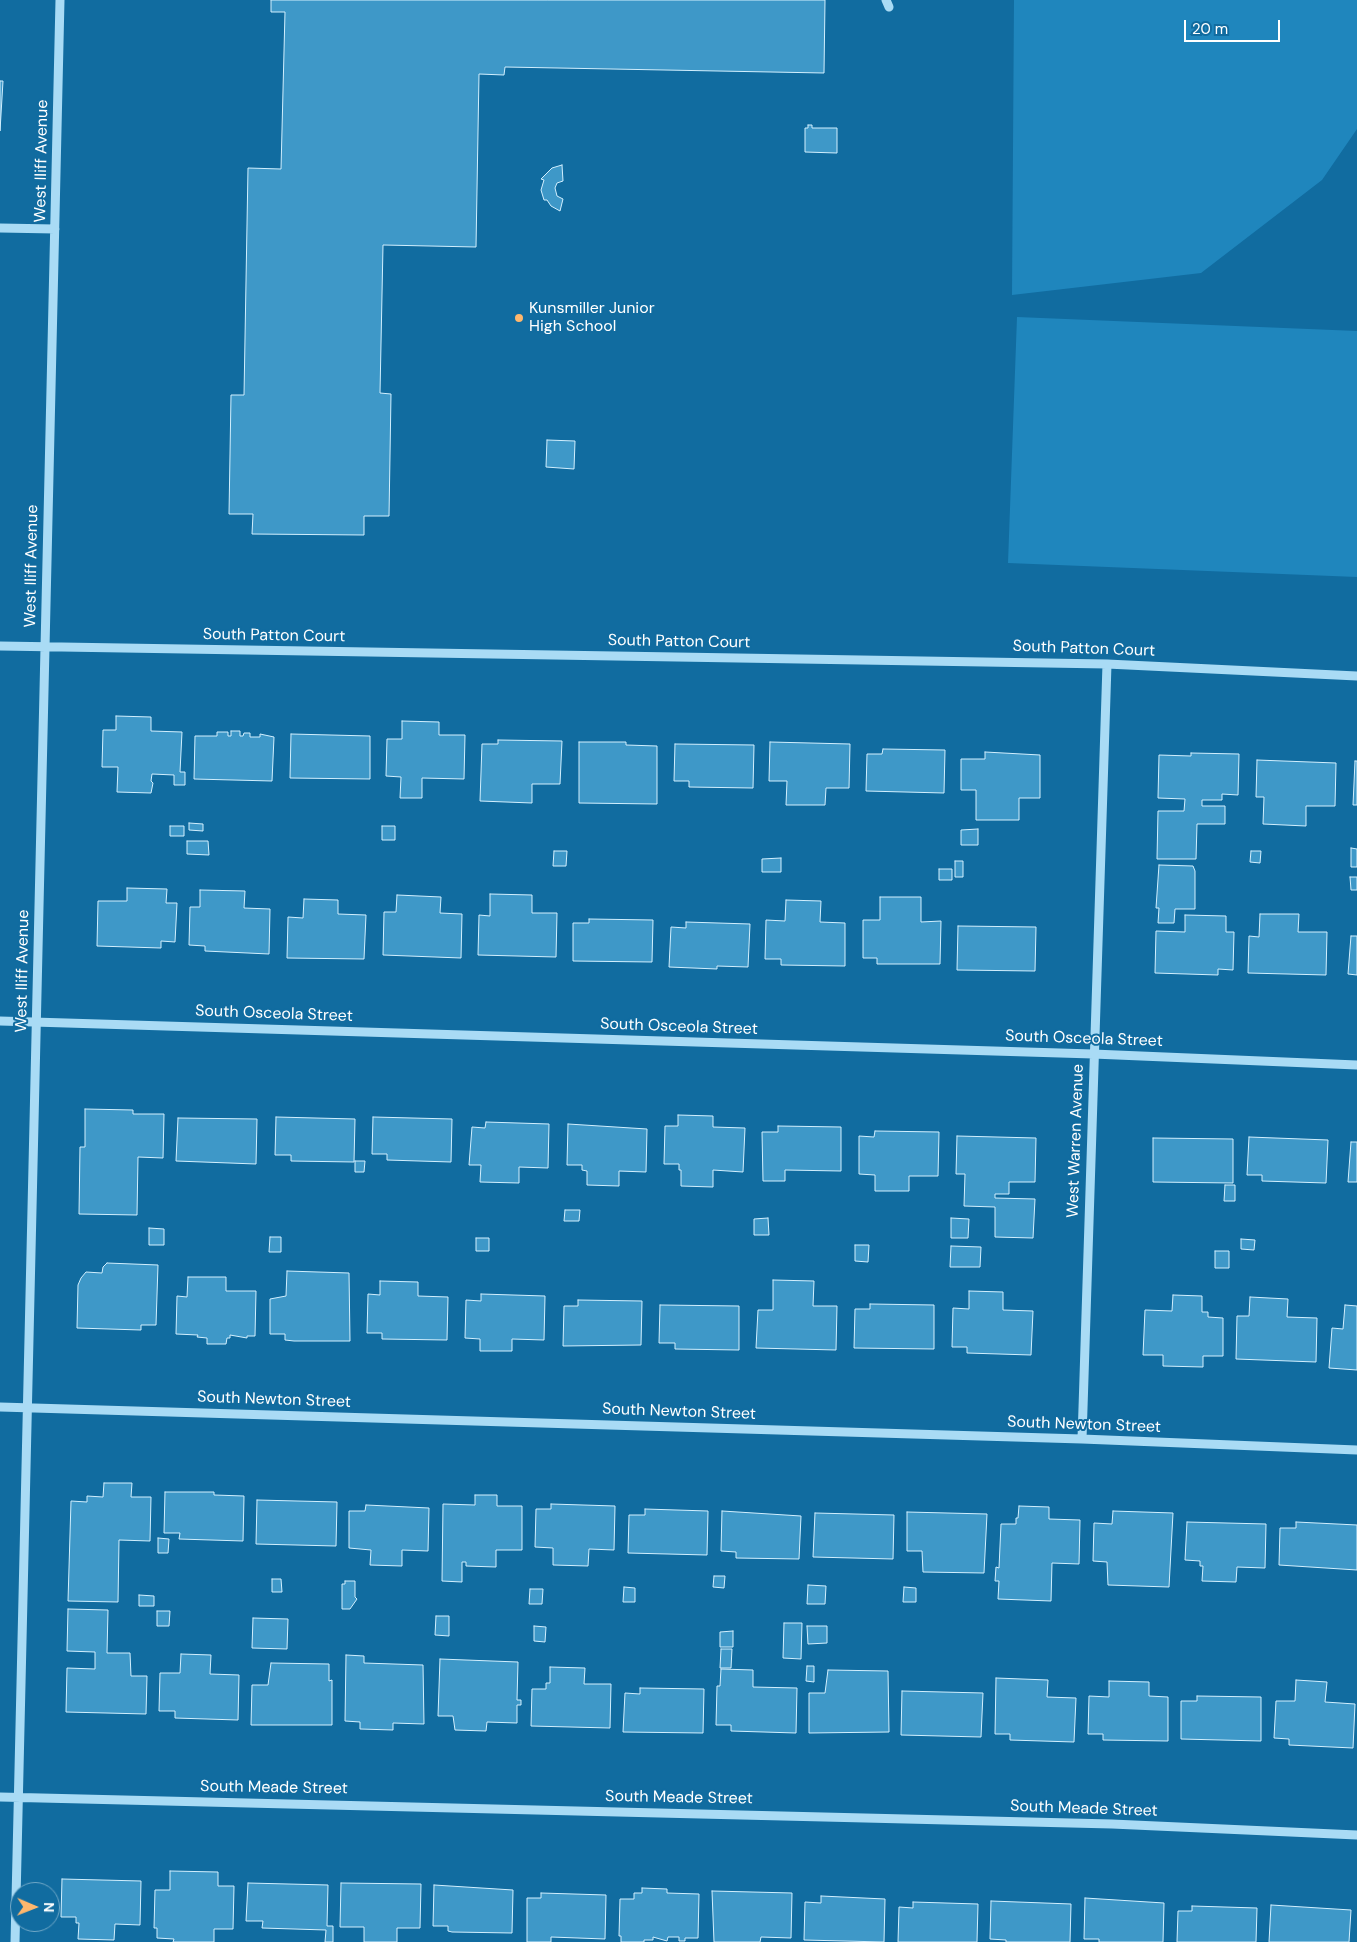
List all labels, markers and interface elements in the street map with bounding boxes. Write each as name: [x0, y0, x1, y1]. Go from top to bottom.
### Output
scale bar: [1187, 10, 1283, 42]
text: 20 m: [1192, 19, 1228, 39]
street label: West Iliff Avenue: [31, 100, 53, 222]
place label: Kunsmiller Junior High School: [529, 299, 655, 337]
marker: Kunsmiller Junior High School: [513, 312, 525, 324]
street label: West Iliff Avenue: [21, 505, 43, 627]
street label: South Patton Court: [203, 625, 345, 647]
street label: South Patton Court: [608, 631, 750, 653]
street label: South Patton Court: [1012, 637, 1156, 661]
street label: West Iliff Avenue: [12, 910, 34, 1032]
street label: South Osceola Street: [195, 1002, 353, 1026]
street label: South Osceola Street: [600, 1015, 758, 1039]
street label: South Osceola Street: [1005, 1027, 1163, 1051]
street label: West Warren Avenue: [1064, 1064, 1088, 1218]
street label: South Newton Street: [197, 1388, 351, 1412]
street label: South Newton Street: [602, 1400, 756, 1424]
street label: South Newton Street: [1007, 1413, 1161, 1437]
street label: South Meade Street: [200, 1777, 348, 1799]
street label: South Meade Street: [605, 1787, 753, 1809]
street label: South Meade Street: [1010, 1797, 1158, 1821]
north arrow: [10, 1882, 60, 1932]
text: N: [40, 1902, 58, 1913]

